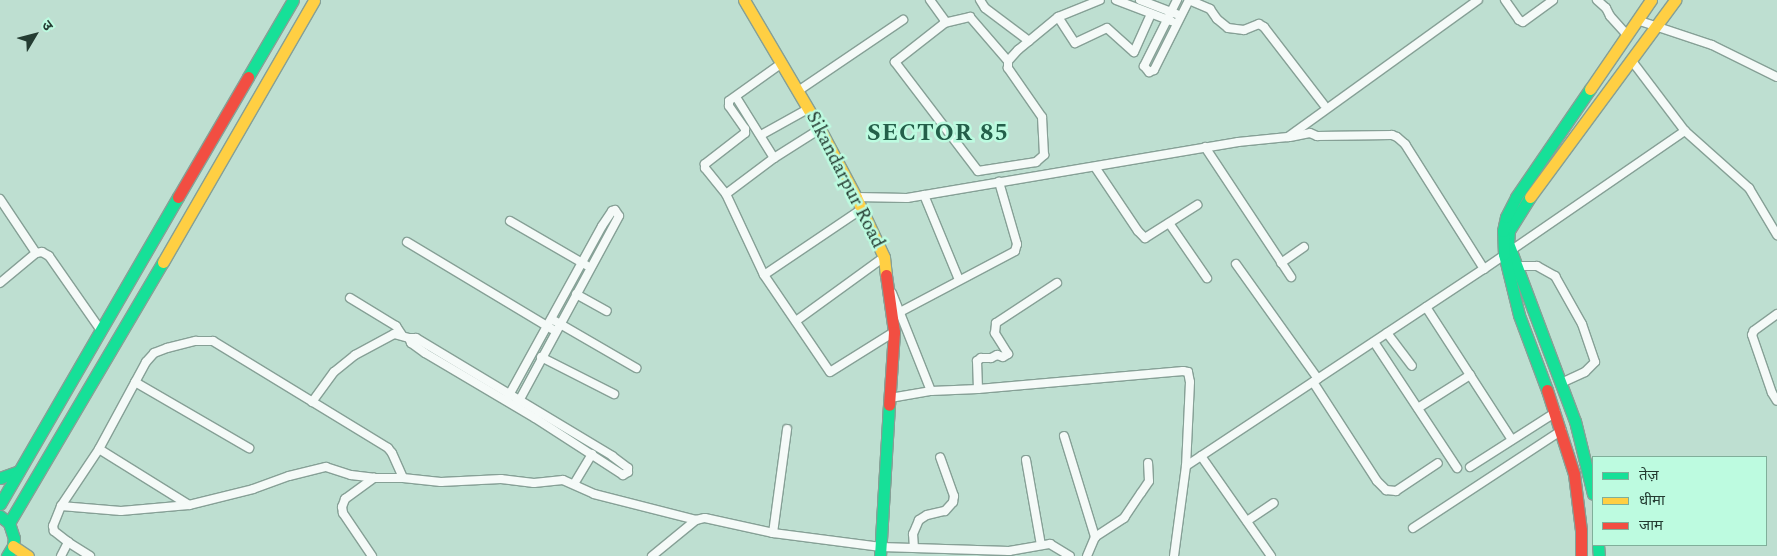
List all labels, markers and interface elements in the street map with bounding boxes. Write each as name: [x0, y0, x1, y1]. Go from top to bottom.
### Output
north arrow: [10, 10, 60, 60]
text: उ: [37, 16, 58, 35]
street label: Sikandarpur Road: [801, 108, 889, 252]
district label: SECTOR 85: [866, 120, 1010, 148]
legend: [1592, 456, 1767, 546]
text: तेज़: [1639, 464, 1659, 487]
text: धीमा: [1639, 489, 1665, 512]
text: जाम: [1639, 514, 1663, 537]

